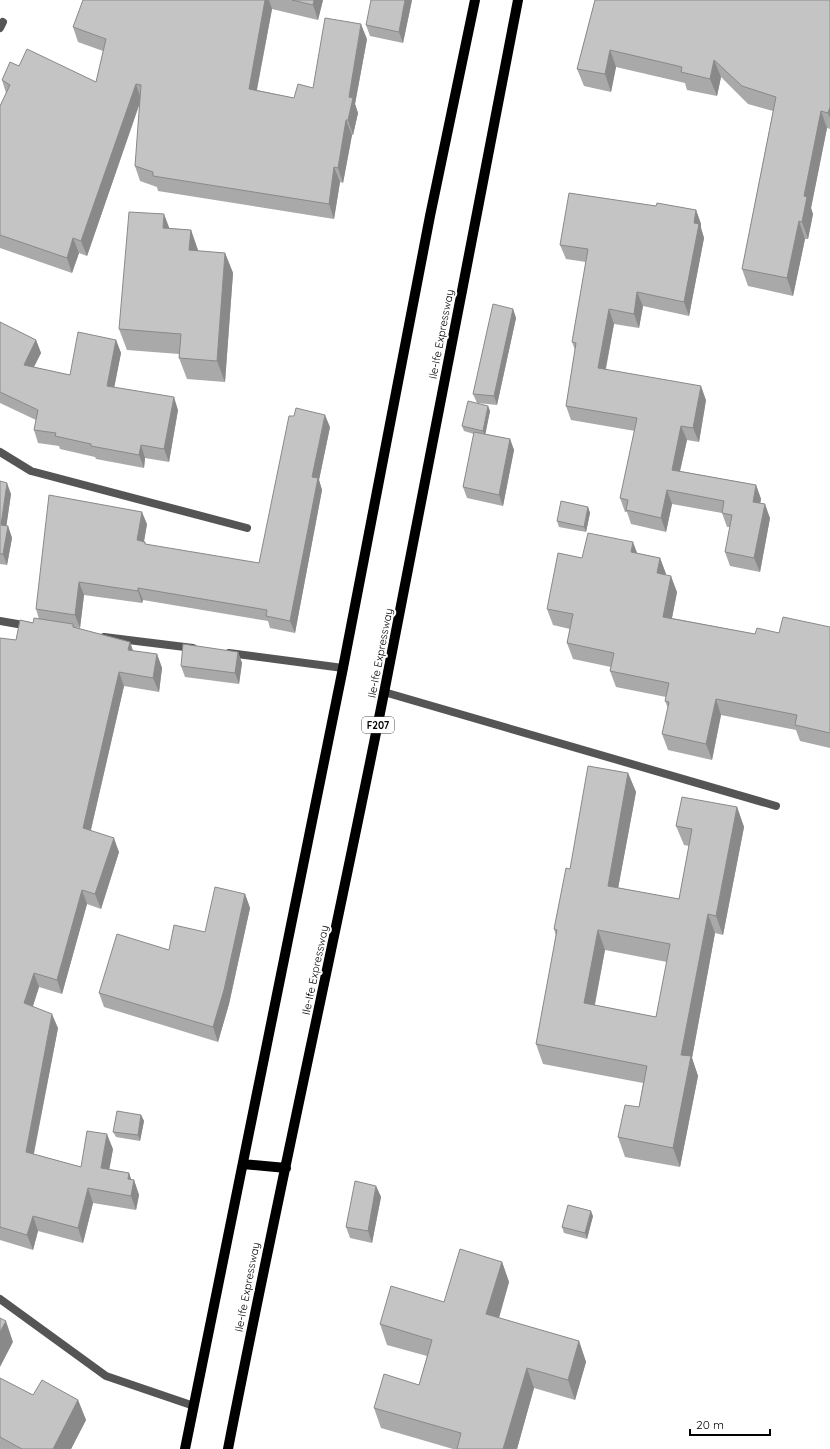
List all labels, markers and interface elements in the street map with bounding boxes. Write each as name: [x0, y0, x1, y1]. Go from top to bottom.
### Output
street label: Ile-Ife Expressway: [425, 288, 457, 380]
street label: Ile-Ife Expressway: [364, 607, 396, 699]
road number: F207: [362, 717, 394, 733]
street label: Ile-Ife Expressway: [299, 924, 331, 1016]
street label: Ile-Ife Expressway: [231, 1241, 263, 1333]
scale bar: [690, 1411, 770, 1437]
text: 20 m: [696, 1417, 724, 1432]

